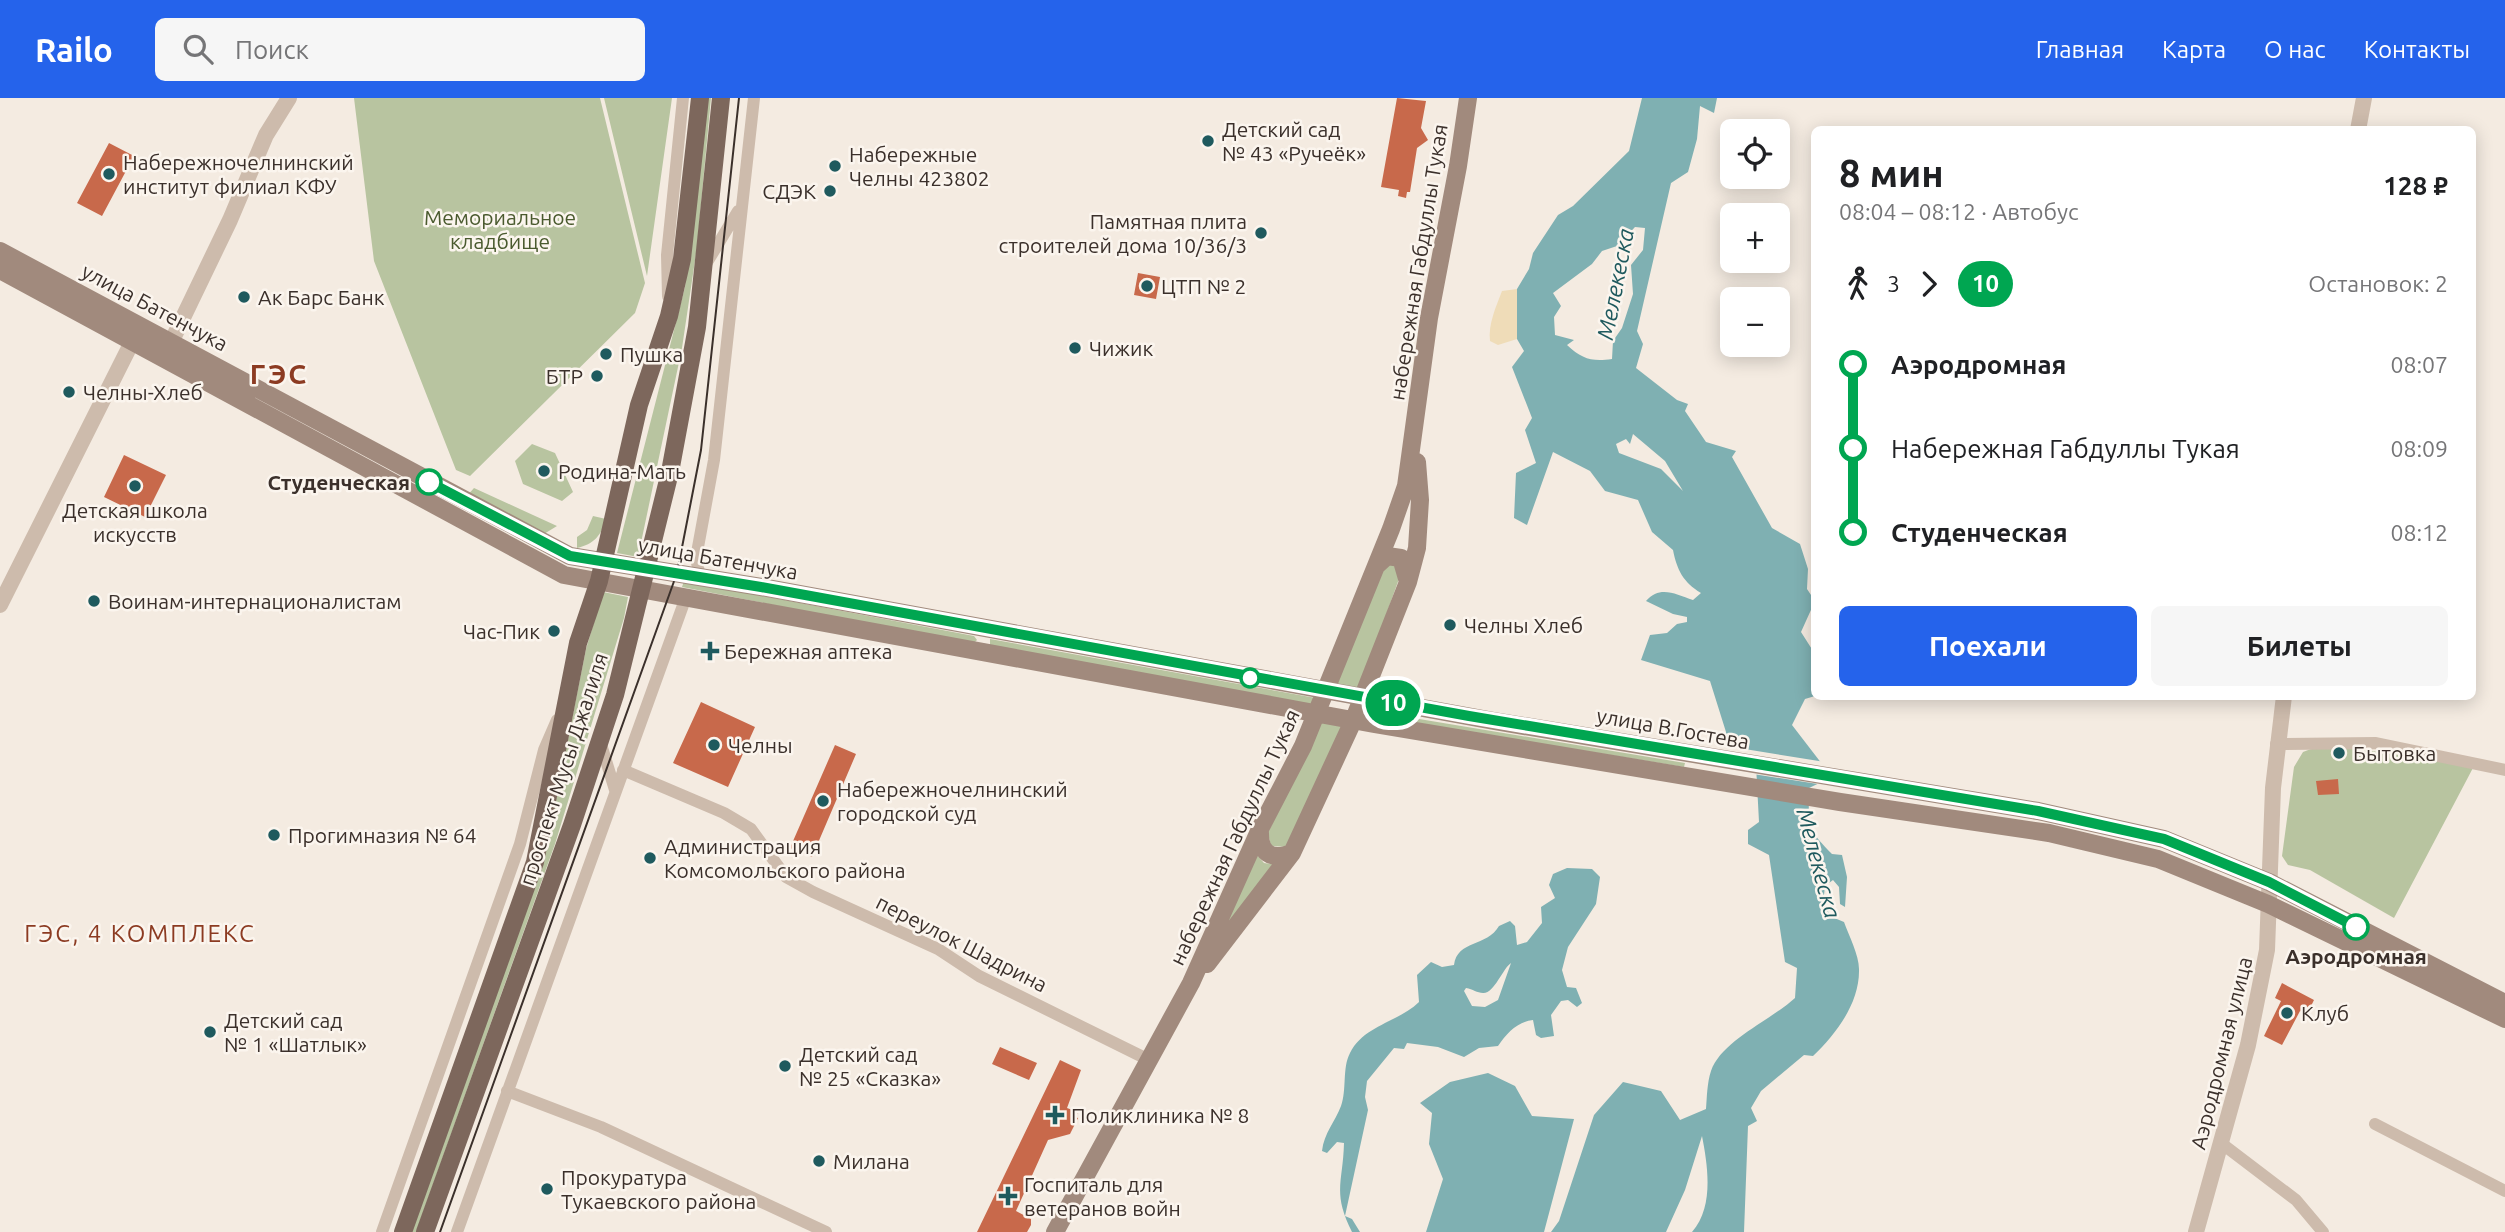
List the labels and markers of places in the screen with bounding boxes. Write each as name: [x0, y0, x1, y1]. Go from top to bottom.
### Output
place label: Детский сад № 43 «Ручеёк»: [1222, 117, 1366, 165]
marker: Детский сад № 43 «Ручеёк»: [1200, 133, 1216, 149]
place label: Набережные Челны 423802: [849, 142, 990, 190]
place label: Набережночелнинский институт филиал КФУ: [123, 150, 354, 198]
marker: Набережные Челны 423802: [827, 158, 843, 174]
marker: Набережночелнинский институт филиал КФУ: [101, 166, 117, 182]
place label: СДЭК: [762, 179, 816, 203]
marker: СДЭК: [822, 183, 838, 199]
place label: Памятная плита строителей дома 10/36/3: [998, 209, 1247, 257]
marker: Памятная плита строителей дома 10/36/3: [1253, 225, 1269, 241]
place label: ЦТП № 2: [1161, 274, 1246, 298]
marker: ЦТП № 2: [1139, 278, 1155, 294]
place label: Ак Барс Банк: [258, 285, 385, 309]
marker: Ак Барс Банк: [236, 289, 252, 305]
place label: Чижик: [1089, 336, 1153, 360]
marker: Чижик: [1067, 340, 1083, 356]
place label: Пушка: [620, 342, 683, 366]
marker: Пушка: [598, 346, 614, 362]
place label: БТР: [546, 364, 583, 388]
marker: БТР: [589, 368, 605, 384]
place label: Челны-Хлеб: [83, 380, 203, 404]
marker: Челны-Хлеб: [61, 384, 77, 400]
place label: Родина-Мать: [558, 459, 686, 483]
marker: Родина-Мать: [536, 463, 552, 479]
marker: Студенческая: [416, 469, 442, 495]
place label: Студенческая: [267, 470, 410, 494]
marker: Детская школа искусств: [127, 478, 143, 494]
place label: Детская школа искусств: [62, 498, 208, 546]
place label: Воинам-интернационалистам: [108, 589, 402, 613]
marker: Воинам-интернационалистам: [86, 593, 102, 609]
place label: Челны Хлеб: [1464, 613, 1583, 637]
marker: Челны Хлеб: [1442, 617, 1458, 633]
place label: Час-Пик: [463, 619, 540, 643]
marker: Час-Пик: [546, 623, 562, 639]
place label: Бережная аптека: [724, 639, 892, 663]
marker: Бережная аптека: [702, 643, 718, 659]
unlabelled marker: [1240, 668, 1260, 688]
place label: Челны: [728, 733, 793, 757]
marker: Челны: [706, 737, 722, 753]
place label: Бытовка: [2353, 741, 2436, 765]
marker: Бытовка: [2331, 745, 2347, 761]
place label: Набережночелнинский городской суд: [837, 777, 1068, 825]
marker: Набережночелнинский городской суд: [815, 793, 831, 809]
place label: Прогимназия № 64: [288, 823, 476, 847]
marker: Прогимназия № 64: [266, 827, 282, 843]
place label: Администрация Комсомольского района: [664, 834, 906, 882]
marker: Администрация Комсомольского района: [642, 850, 658, 866]
marker: Аэродромная: [2343, 914, 2369, 940]
place label: Аэродромная: [2285, 944, 2427, 968]
place label: Клуб: [2301, 1001, 2349, 1025]
marker: Клуб: [2279, 1005, 2295, 1021]
place label: Детский сад № 1 «Шатлык»: [224, 1008, 367, 1056]
marker: Детский сад № 1 «Шатлык»: [202, 1024, 218, 1040]
place label: Детский сад № 25 «Сказка»: [799, 1042, 941, 1090]
marker: Детский сад № 25 «Сказка»: [777, 1058, 793, 1074]
place label: Поликлиника № 8: [1071, 1103, 1249, 1127]
marker: Поликлиника № 8: [1045, 1105, 1065, 1125]
place label: Милана: [833, 1149, 910, 1173]
marker: Милана: [811, 1153, 827, 1169]
place label: Прокуратура Тукаевского района: [561, 1165, 756, 1213]
place label: Госпиталь для ветеранов войн: [1024, 1172, 1181, 1220]
marker: Прокуратура Тукаевского района: [539, 1181, 555, 1197]
marker: Госпиталь для ветеранов войн: [998, 1186, 1018, 1206]

